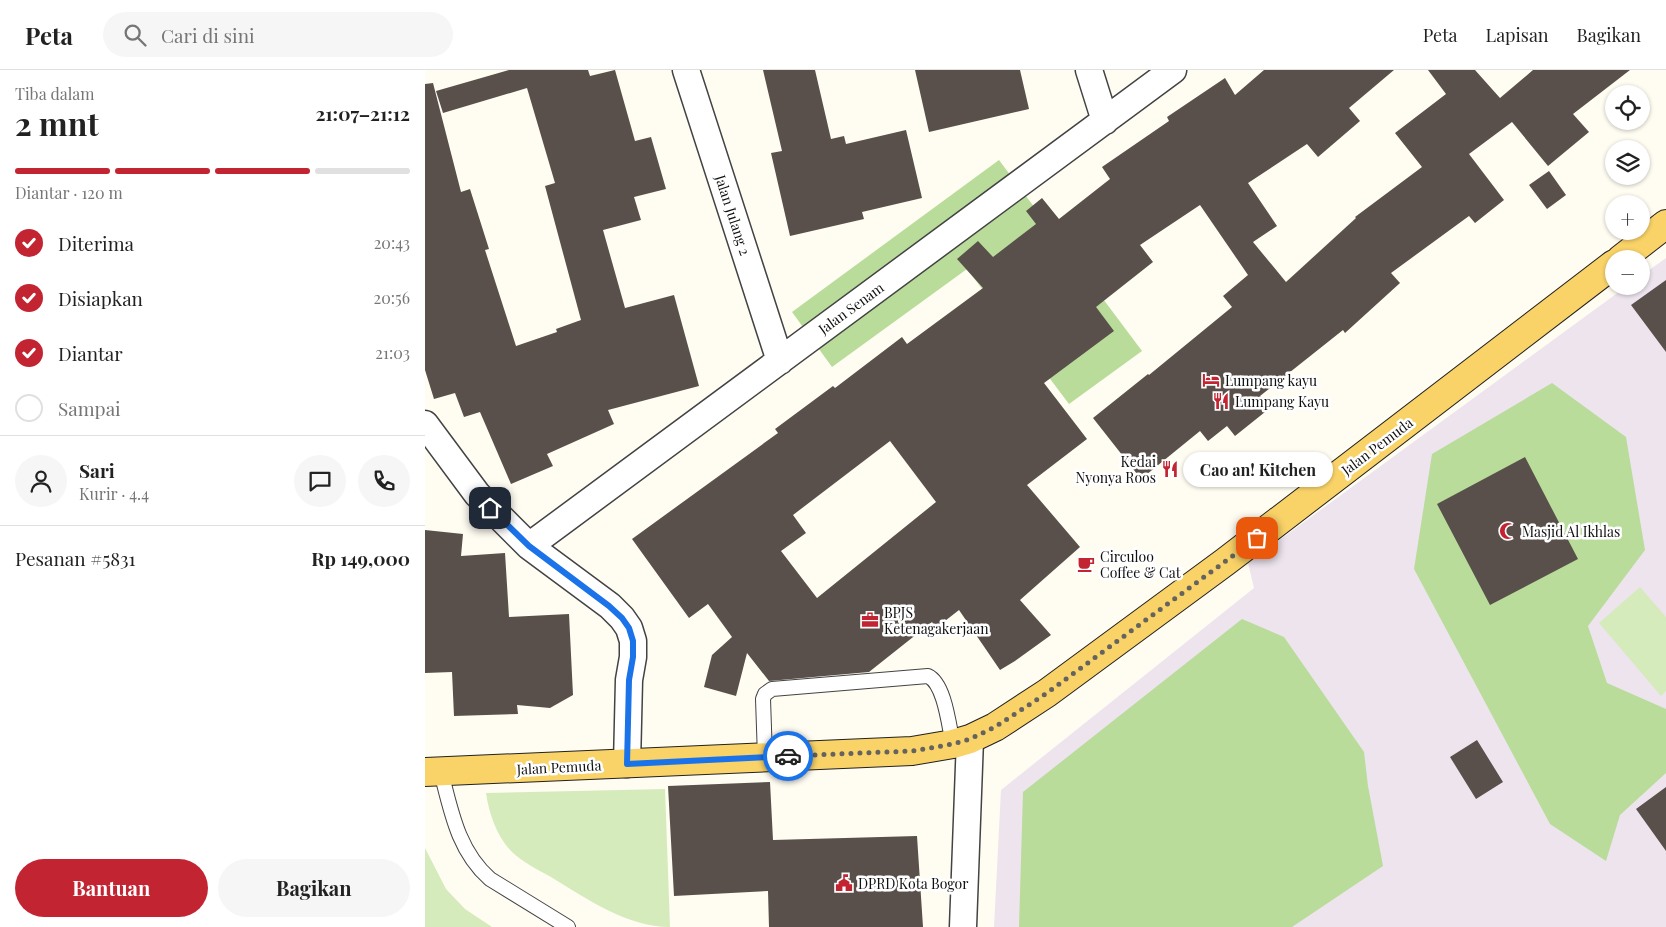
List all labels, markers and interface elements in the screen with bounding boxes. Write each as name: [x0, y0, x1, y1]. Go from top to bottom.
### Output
search box: [103, 12, 453, 57]
text: Peta: [25, 19, 73, 51]
icon: search: [121, 21, 149, 49]
text: Cari di sini: [161, 22, 255, 48]
text: Peta: [1423, 23, 1458, 47]
text: Lapisan: [1486, 23, 1549, 47]
text: Bagikan: [1577, 23, 1641, 47]
text: Tiba dalam: [15, 83, 94, 104]
map controls: [1605, 85, 1650, 295]
button: locate: [1605, 85, 1650, 130]
text: 21:07–21:12: [315, 100, 410, 126]
text: 2 mnt: [15, 101, 99, 144]
button: layers: [1605, 140, 1650, 185]
street label: Jalan Julang 2: [711, 171, 755, 258]
text: Diantar · 120 m: [15, 182, 123, 203]
button: +: [1605, 195, 1650, 240]
icon: check: [15, 229, 43, 257]
text: Diterima: [58, 230, 134, 256]
text: 20:43: [374, 232, 410, 253]
button: −: [1605, 250, 1650, 295]
street label: Jalan Senam: [814, 278, 888, 339]
icon: check: [15, 284, 43, 312]
text: Disiapkan: [58, 285, 143, 311]
text: 20:56: [374, 287, 410, 308]
icon: check: [15, 339, 43, 367]
text: Diantar: [58, 340, 123, 366]
text: 21:03: [375, 342, 410, 363]
hotel icon: Lumpang kayu: [1201, 370, 1221, 390]
place label: Lumpang kayu: [1225, 371, 1317, 390]
restaurant icon: Lumpang Kayu: [1211, 391, 1231, 411]
place label: Lumpang Kayu: [1235, 392, 1329, 411]
text: Sampai: [58, 395, 121, 421]
street label: Jalan Pemuda: [1337, 413, 1417, 480]
place label: Kedai Nyonya Roos: [1076, 452, 1156, 487]
callout: Cao an! Kitchen: [1182, 453, 1332, 488]
button: person: [15, 455, 67, 507]
button: chat: [294, 455, 346, 507]
button: phone: [358, 455, 410, 507]
text: Sari: [79, 457, 115, 483]
restaurant icon: Kedai Nyonya Roos: [1160, 459, 1180, 479]
text: Cao an! Kitchen: [1200, 459, 1316, 480]
text: Kurir · 4.4: [79, 483, 149, 504]
pin: [469, 487, 511, 529]
icon: home: [476, 494, 504, 522]
pin: [1236, 517, 1278, 559]
mosque icon: Masjid Al Ikhlas: [1498, 521, 1518, 541]
place label: Masjid Al Ikhlas: [1522, 522, 1620, 541]
icon: bag: [1243, 524, 1271, 552]
text: Pesanan #5831: [15, 545, 136, 571]
text: Rp 149,000: [311, 545, 410, 571]
place label: Circuloo Coffee & Cat: [1100, 547, 1182, 582]
cafe icon: Circuloo Coffee & Cat: [1076, 554, 1096, 574]
place label: BPJS Ketenagakerjaan: [884, 603, 989, 638]
office icon: BPJS Ketenagakerjaan: [860, 610, 880, 630]
courier: [763, 731, 813, 781]
icon: car: [774, 742, 802, 770]
street label: Jalan Pemuda: [515, 755, 602, 779]
button: Bantuan: [15, 859, 208, 917]
button: Bagikan: [218, 859, 410, 917]
public building icon: DPRD Kota Bogor: [834, 873, 854, 893]
place label: DPRD Kota Bogor: [858, 874, 969, 893]

